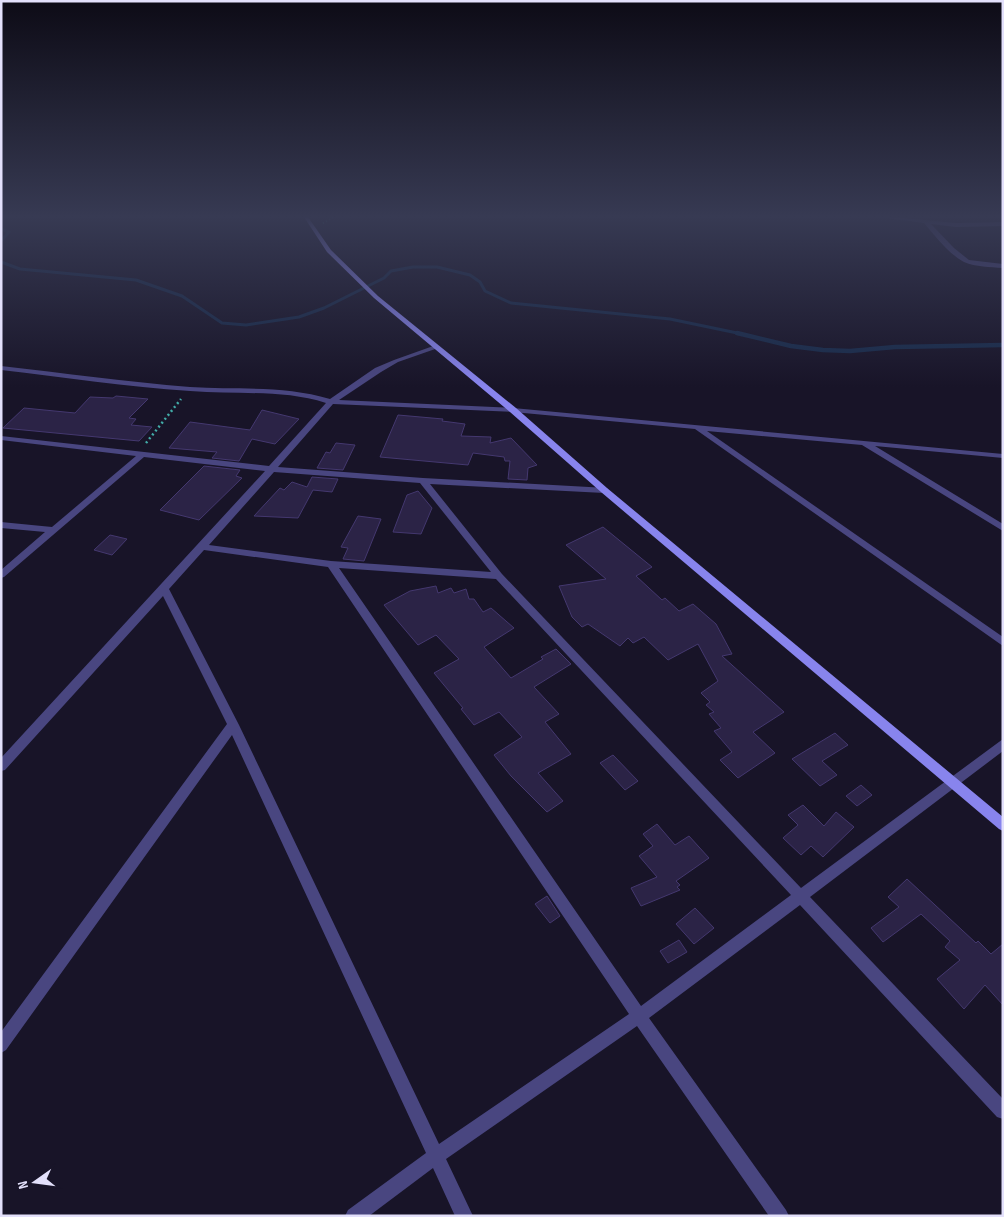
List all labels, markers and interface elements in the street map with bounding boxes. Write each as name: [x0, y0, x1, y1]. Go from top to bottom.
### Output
north arrow: [10, 1157, 60, 1207]
text: N: [14, 1179, 32, 1191]

